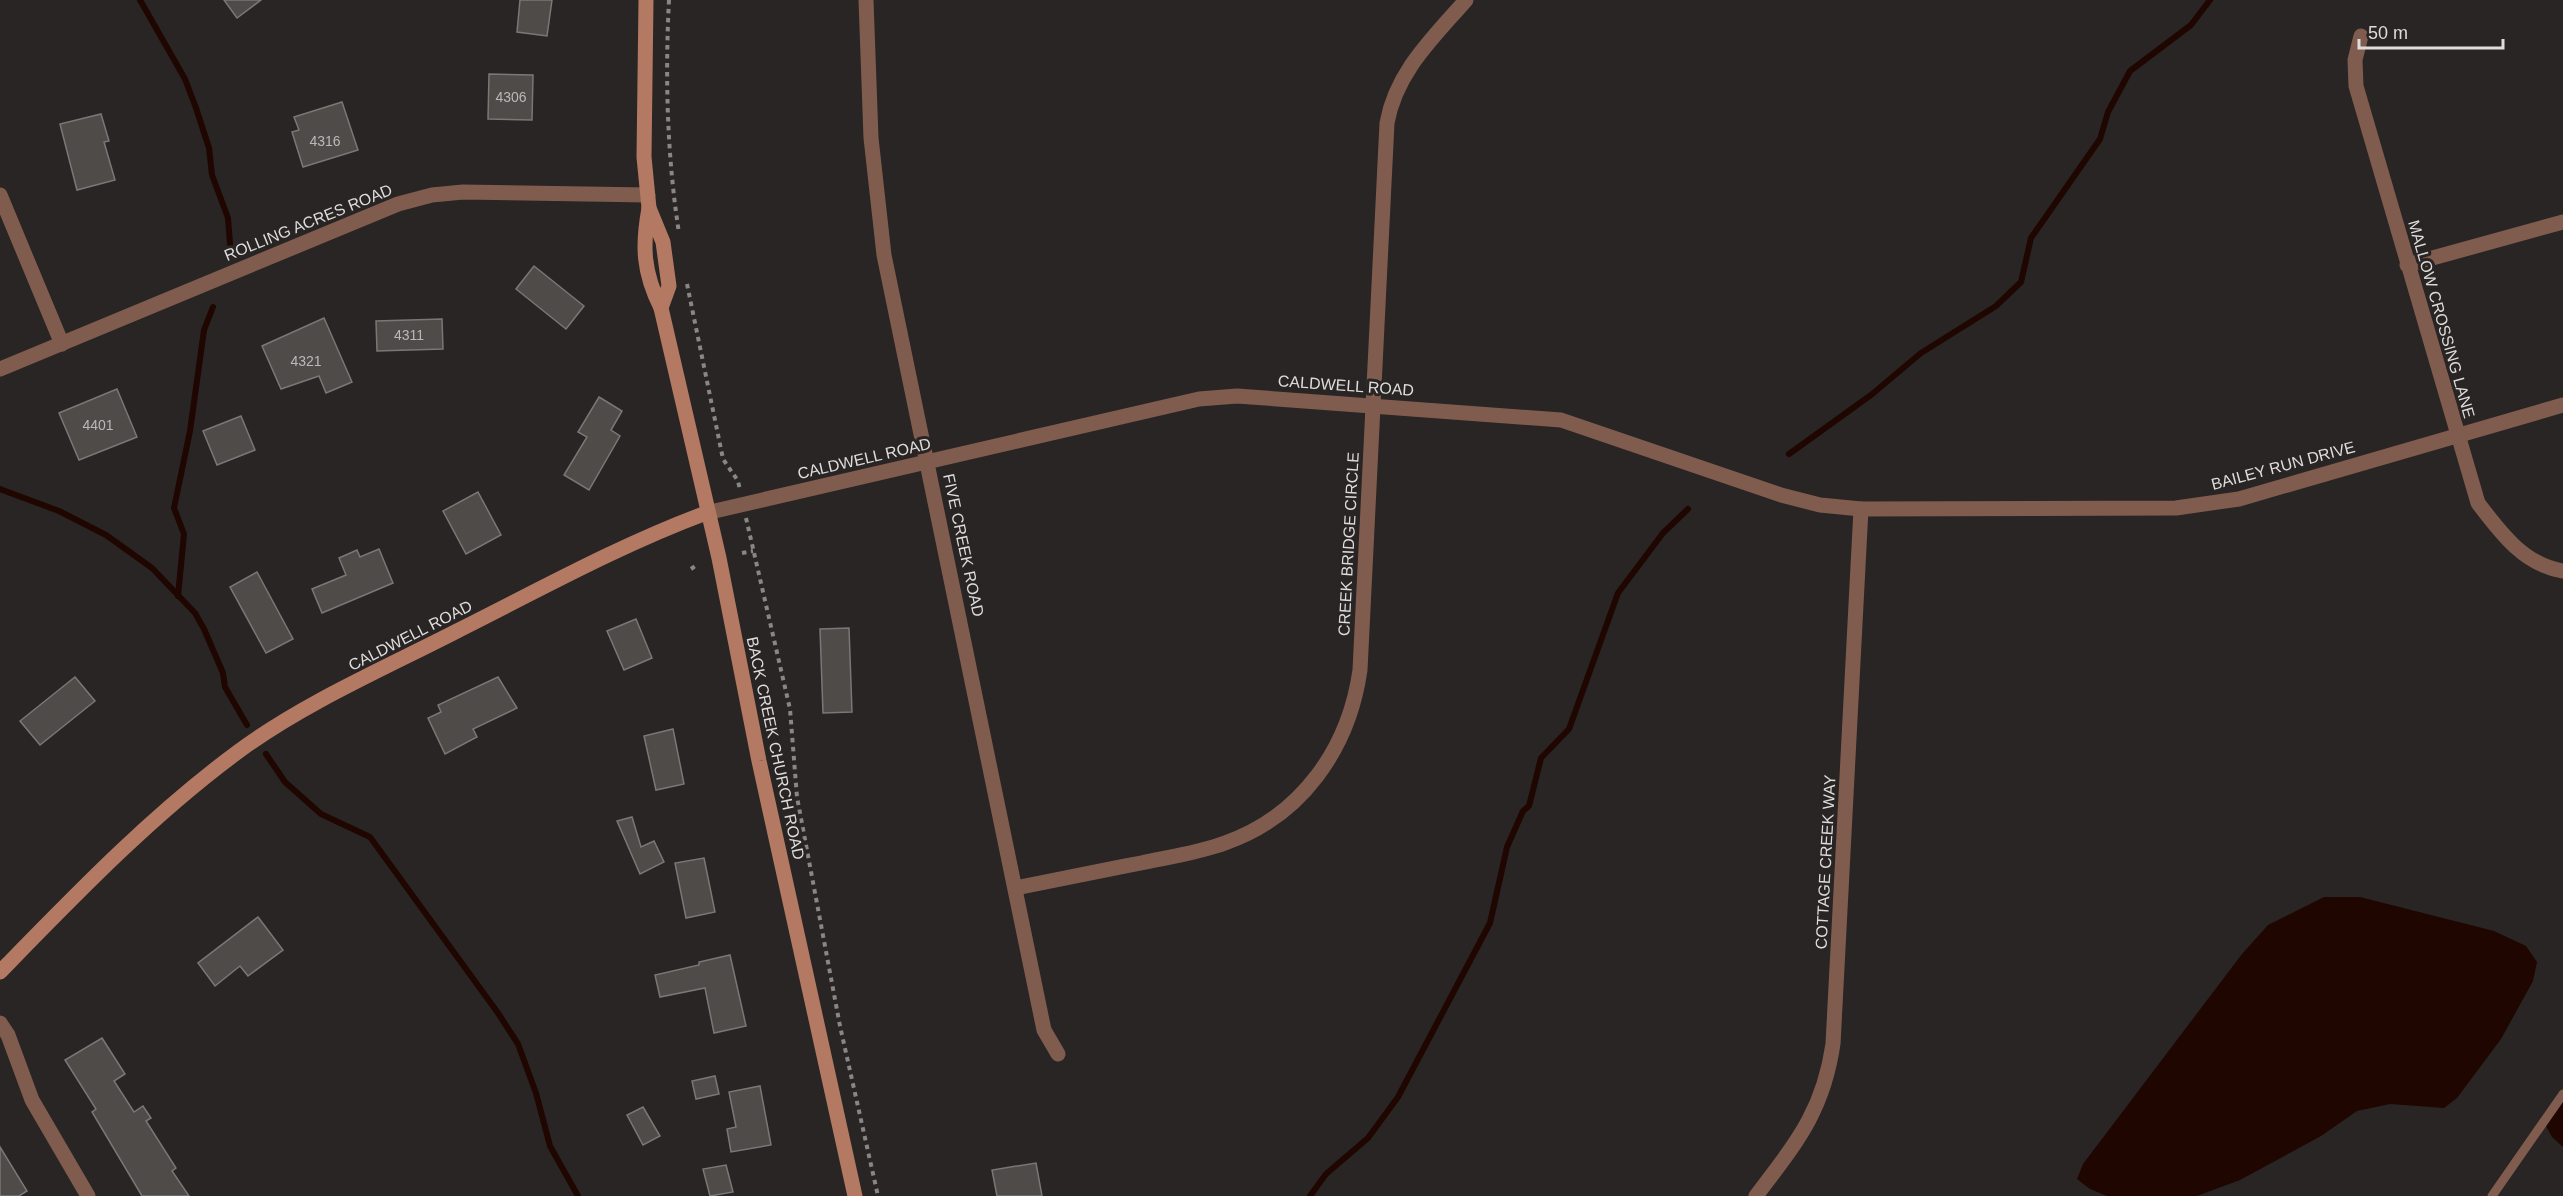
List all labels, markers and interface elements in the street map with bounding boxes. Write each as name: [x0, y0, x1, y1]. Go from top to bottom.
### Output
scale bar: [2359, 12, 2503, 50]
text: 50 m: [2368, 23, 2408, 43]
house number: 4306: [495, 89, 527, 105]
house number: 4316: [309, 133, 341, 149]
street label: ROLLING ACRES ROAD: [222, 181, 395, 264]
street label: MALLOW CROSSING LANE: [2405, 218, 2478, 420]
house number: 4311: [394, 327, 424, 343]
house number: 4321: [290, 353, 322, 369]
street label: CALDWELL ROAD: [1277, 372, 1415, 399]
house number: 4401: [82, 417, 114, 433]
street label: CALDWELL ROAD: [796, 435, 932, 482]
street label: BAILEY RUN DRIVE: [2209, 438, 2357, 493]
street label: CREEK BRIDGE CIRCLE: [1335, 452, 1362, 636]
street label: FIVE CREEK ROAD: [940, 472, 987, 618]
street label: CALDWELL ROAD: [346, 597, 475, 674]
street label: BACK CREEK CHURCH ROAD: [744, 635, 807, 861]
street label: COTTAGE CREEK WAY: [1812, 774, 1839, 950]

